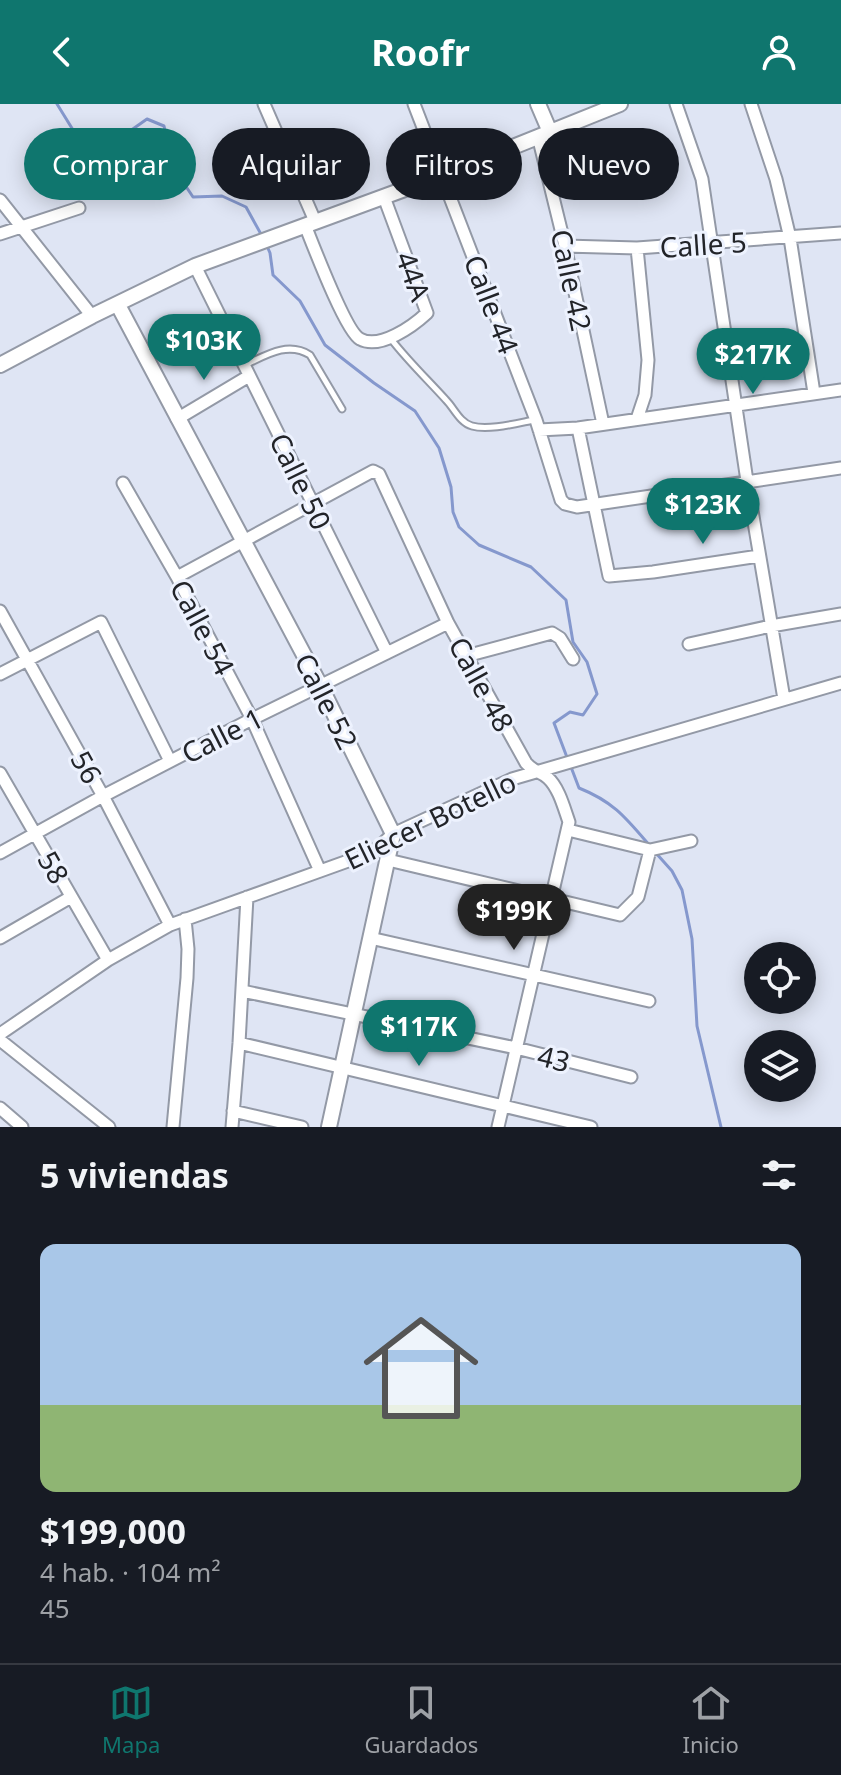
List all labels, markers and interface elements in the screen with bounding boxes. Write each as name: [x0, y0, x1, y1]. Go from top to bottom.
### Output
text: Roofr: [371, 28, 470, 77]
icon: back: [40, 30, 84, 74]
icon: person: [757, 30, 801, 74]
chip: Comprar: [24, 128, 196, 200]
chip: Alquilar: [212, 128, 370, 200]
chip: Filtros: [386, 128, 522, 200]
chip: Nuevo: [538, 128, 679, 200]
street label: Calle 5: [658, 222, 748, 266]
street label: Calle 42: [543, 226, 601, 334]
street label: 44A: [388, 246, 440, 306]
street label: Calle 44: [456, 249, 528, 359]
pin: $103K: [148, 314, 260, 382]
text: $103K: [166, 322, 242, 358]
pin: $217K: [697, 328, 809, 396]
text: $217K: [715, 336, 791, 372]
street label: Calle 50: [261, 426, 341, 536]
pin: $123K: [647, 478, 759, 546]
text: $123K: [665, 486, 741, 522]
street label: Calle 54: [162, 573, 244, 681]
street label: Calle 48: [440, 630, 524, 738]
street label: Calle 52: [287, 647, 367, 755]
street label: Calle 1: [175, 698, 269, 772]
street label: 56: [63, 744, 111, 790]
street label: Eliecer Botello: [338, 762, 522, 878]
street label: 58: [30, 844, 78, 890]
pin: $199K: [458, 884, 570, 952]
text: $199K: [476, 892, 552, 928]
map controls: [744, 942, 816, 1102]
button: locate: [744, 942, 816, 1014]
pin: $117K: [363, 1000, 475, 1068]
text: $117K: [381, 1008, 457, 1044]
button: layers: [744, 1030, 816, 1102]
street label: 43: [534, 1036, 574, 1080]
text: 5 viviendas: [40, 1152, 229, 1198]
icon: filters: [757, 1153, 801, 1197]
icon: home: [349, 1296, 493, 1440]
text: $199,000: [40, 1508, 186, 1554]
text: 4 hab. · 104 m²: [40, 1554, 221, 1590]
text: 45: [40, 1590, 70, 1626]
tab: Mapa: [102, 1681, 160, 1759]
tab: Guardados: [365, 1681, 478, 1759]
tab: Inicio: [683, 1681, 739, 1759]

